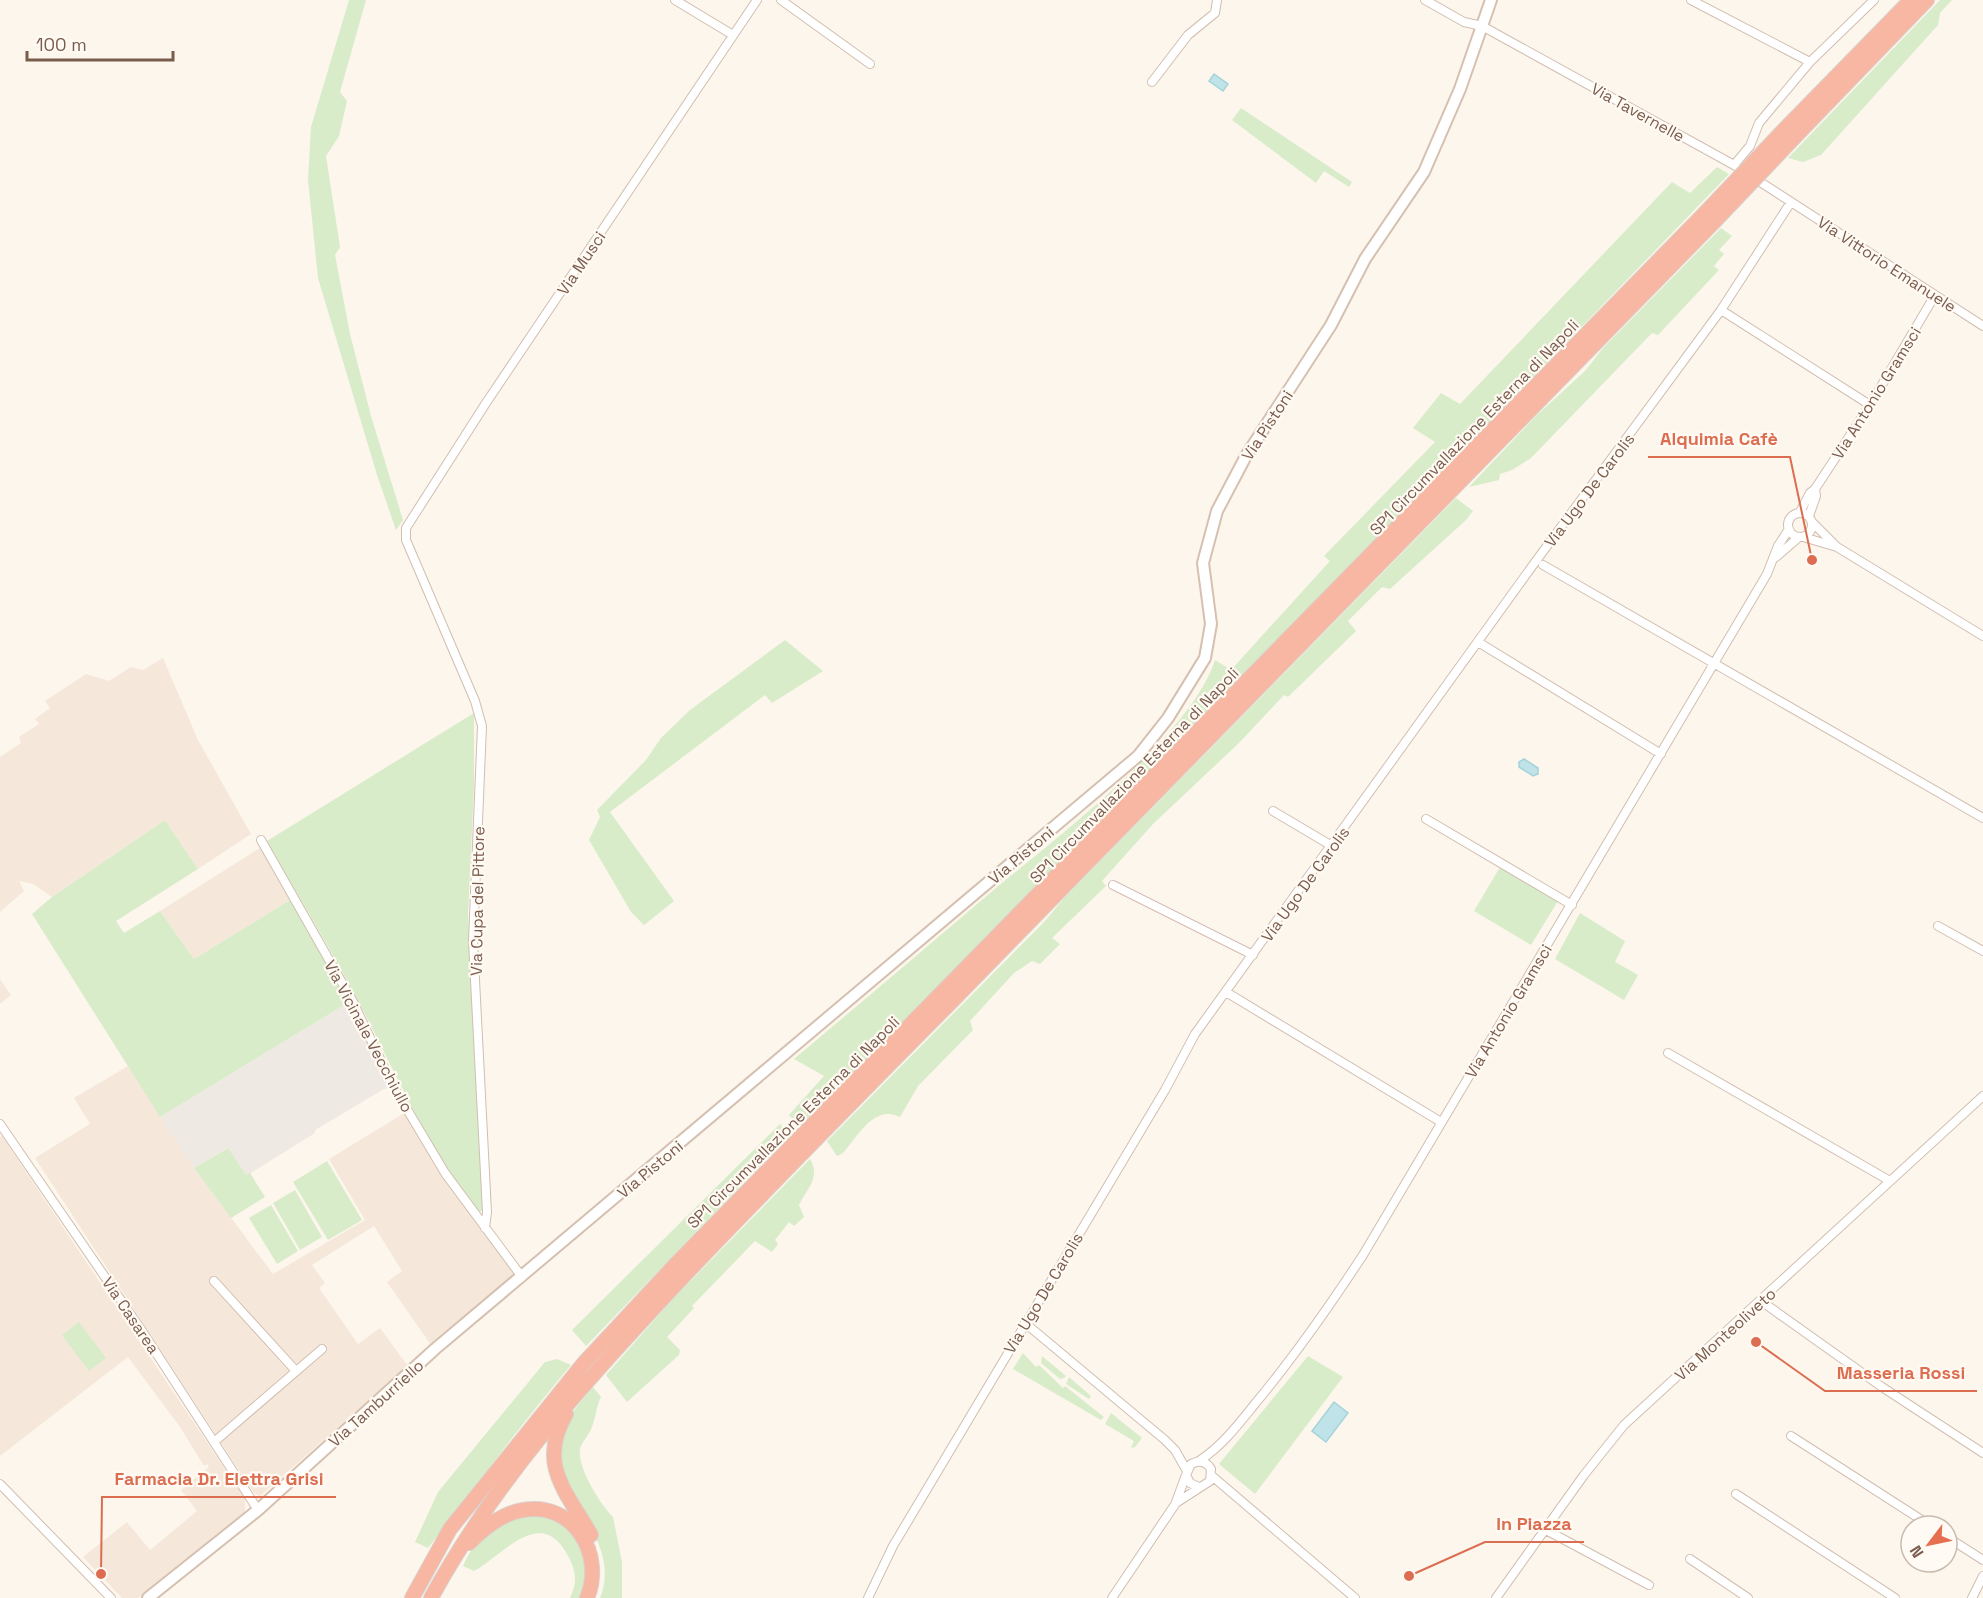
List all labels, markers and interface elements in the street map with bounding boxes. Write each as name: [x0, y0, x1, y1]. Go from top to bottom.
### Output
scale bar: [27, 24, 172, 62]
text: 100 m: [36, 33, 87, 56]
street label: Via Tavernelle: [1587, 78, 1688, 147]
street label: Via Vittorio Emanuele: [1813, 212, 1960, 317]
street label: Via Musci: [552, 227, 610, 299]
street label: SP1 Circumvallazione Esterna di Napoli: [1365, 315, 1583, 540]
street label: Via Antonio Gramsci: [1827, 323, 1926, 463]
street label: Via Pistoni: [1237, 386, 1298, 464]
callout: Alquimia Cafè: [1648, 421, 1790, 457]
text: Alquimia Cafè: [1660, 427, 1778, 450]
street label: Via Ugo De Carolis: [1540, 429, 1639, 552]
street label: SP1 Circumvallazione Esterna di Napoli: [1025, 663, 1243, 888]
street label: Via Pistoni: [984, 822, 1059, 889]
street label: Via Ugo De Carolis: [1256, 822, 1354, 946]
street label: Via Cupa del Pittore: [466, 826, 489, 976]
street label: Via Antonio Gramsci: [1460, 940, 1557, 1082]
street label: Via Vicinale Vecchiullo: [319, 956, 418, 1116]
street label: SP1 Circumvallazione Esterna di Napoli: [683, 1012, 904, 1233]
street label: Via Pistoni: [613, 1136, 688, 1203]
street label: Via Ugo De Carolis: [999, 1229, 1088, 1358]
street label: Via Casarea: [97, 1273, 164, 1358]
street label: Via Monteoliveto: [1670, 1283, 1780, 1385]
street label: Via Tamburriello: [324, 1355, 428, 1452]
callout: Masseria Rossi: [1825, 1355, 1977, 1391]
text: Masseria Rossi: [1837, 1361, 1965, 1384]
callout: Farmacia Dr. Elettra Grisi: [102, 1461, 336, 1497]
text: Farmacia Dr. Elettra Grisi: [114, 1467, 324, 1490]
callout: In Piazza: [1485, 1506, 1584, 1542]
text: In Piazza: [1496, 1512, 1572, 1535]
north arrow: [1899, 1514, 1959, 1574]
text: N: [1905, 1542, 1928, 1562]

